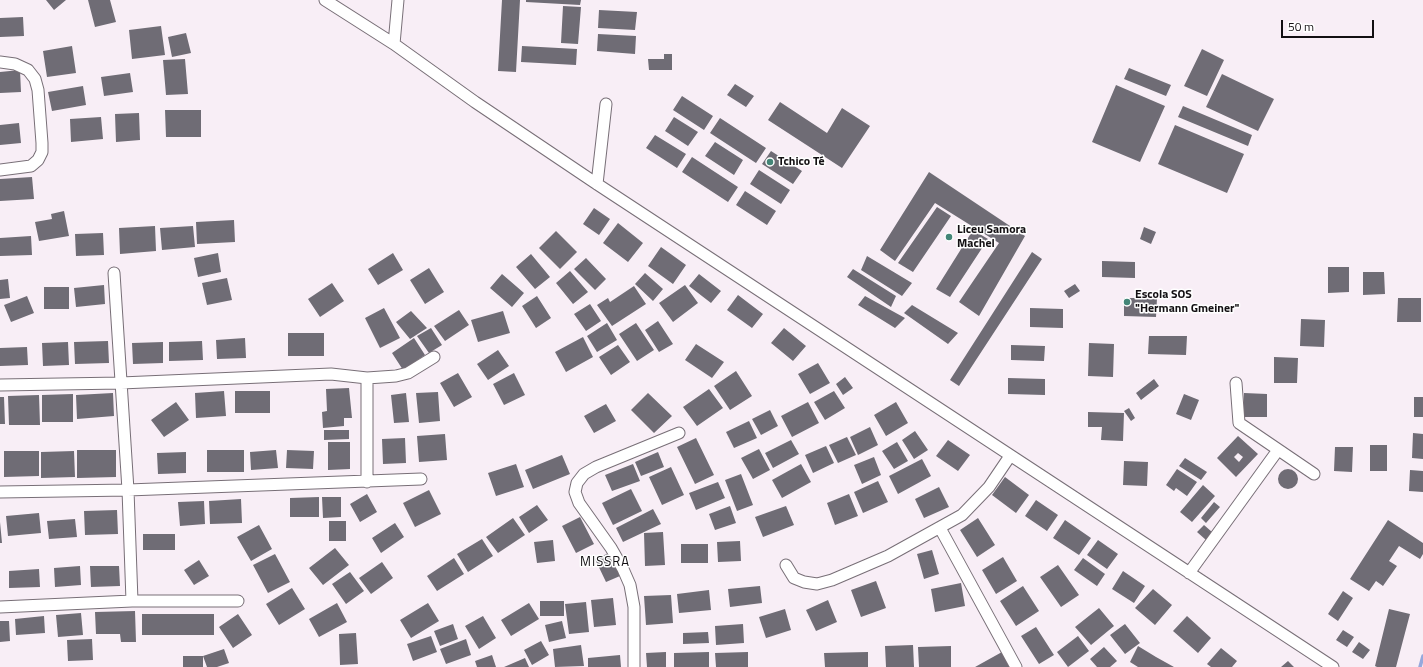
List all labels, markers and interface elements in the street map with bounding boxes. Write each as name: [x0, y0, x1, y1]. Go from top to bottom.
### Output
scale bar: [1283, 12, 1376, 38]
text: 50 m: [1288, 17, 1314, 36]
place label: Tchico Té: [778, 155, 824, 169]
marker: Tchico Té: [765, 157, 775, 167]
place label: Liceu Samora Machel: [957, 223, 1026, 251]
marker: Liceu Samora Machel: [944, 232, 954, 242]
place label: Escola SOS "Hermann Gmeiner": [1135, 288, 1239, 316]
marker: Escola SOS "Hermann Gmeiner": [1122, 297, 1132, 307]
district label: MISSRA: [580, 555, 630, 571]

